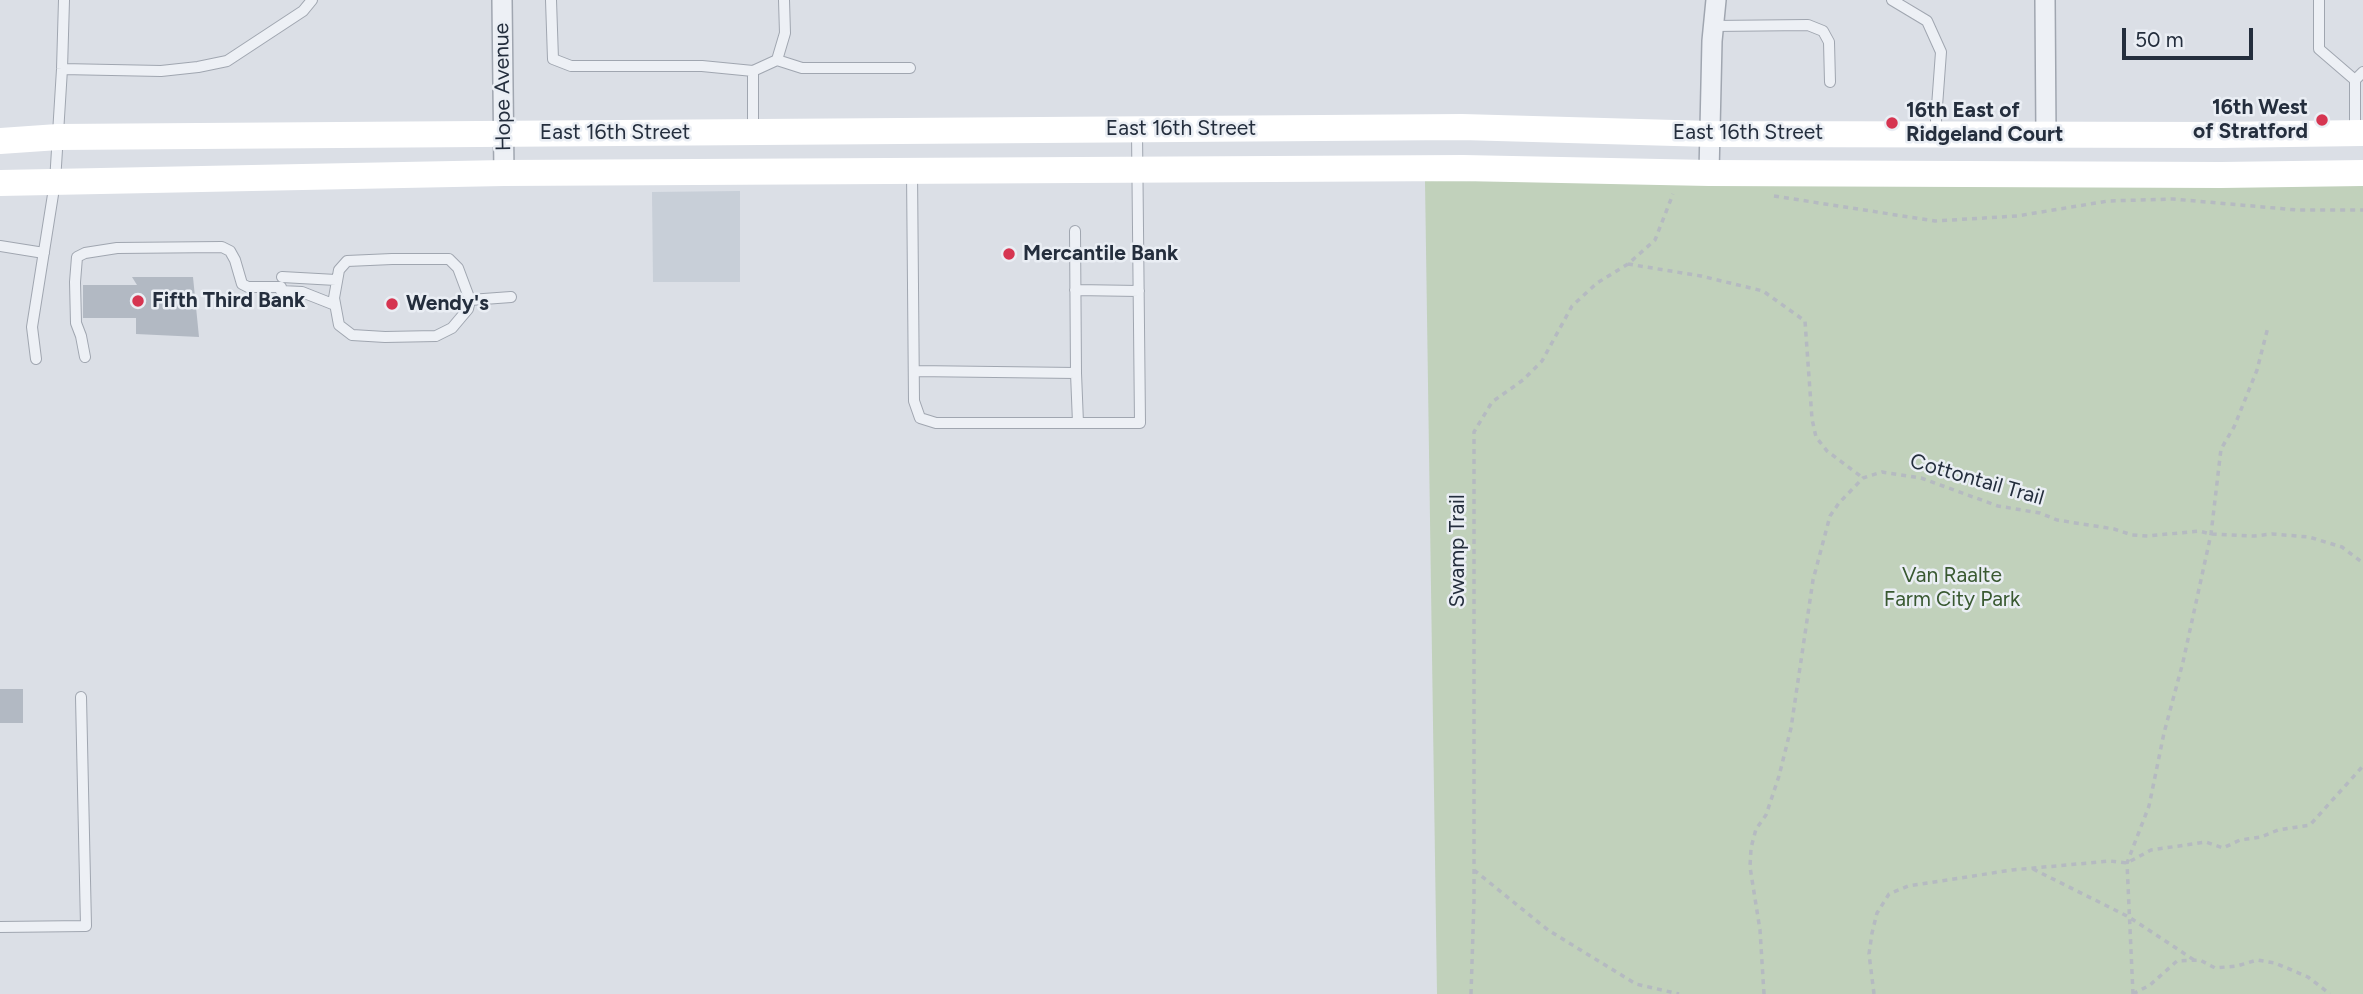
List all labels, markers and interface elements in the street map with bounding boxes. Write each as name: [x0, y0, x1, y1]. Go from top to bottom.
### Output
scale bar: [2125, 14, 2256, 58]
street label: Hope Avenue: [489, 23, 517, 151]
text: 50 m: [2135, 27, 2184, 52]
place label: 16th West of Stratford: [2193, 95, 2308, 145]
place label: 16th East of Ridgeland Court: [1906, 98, 2063, 148]
marker: 16th West of Stratford: [2314, 112, 2330, 128]
marker: 16th East of Ridgeland Court: [1884, 115, 1900, 131]
street label: East 16th Street: [1106, 116, 1256, 142]
street label: East 16th Street: [540, 120, 690, 146]
street label: East 16th Street: [1673, 120, 1823, 146]
place label: Mercantile Bank: [1023, 241, 1178, 267]
marker: Mercantile Bank: [1001, 246, 1017, 262]
place label: Fifth Third Bank: [152, 288, 305, 314]
place label: Wendy's: [406, 291, 489, 317]
marker: Fifth Third Bank: [130, 293, 146, 309]
marker: Wendy's: [384, 296, 400, 312]
street label: Cottontail Trail: [1907, 449, 2047, 511]
street label: Swamp Trail: [1445, 494, 1471, 608]
park label: Van Raalte Farm City Park: [1884, 563, 2020, 613]

